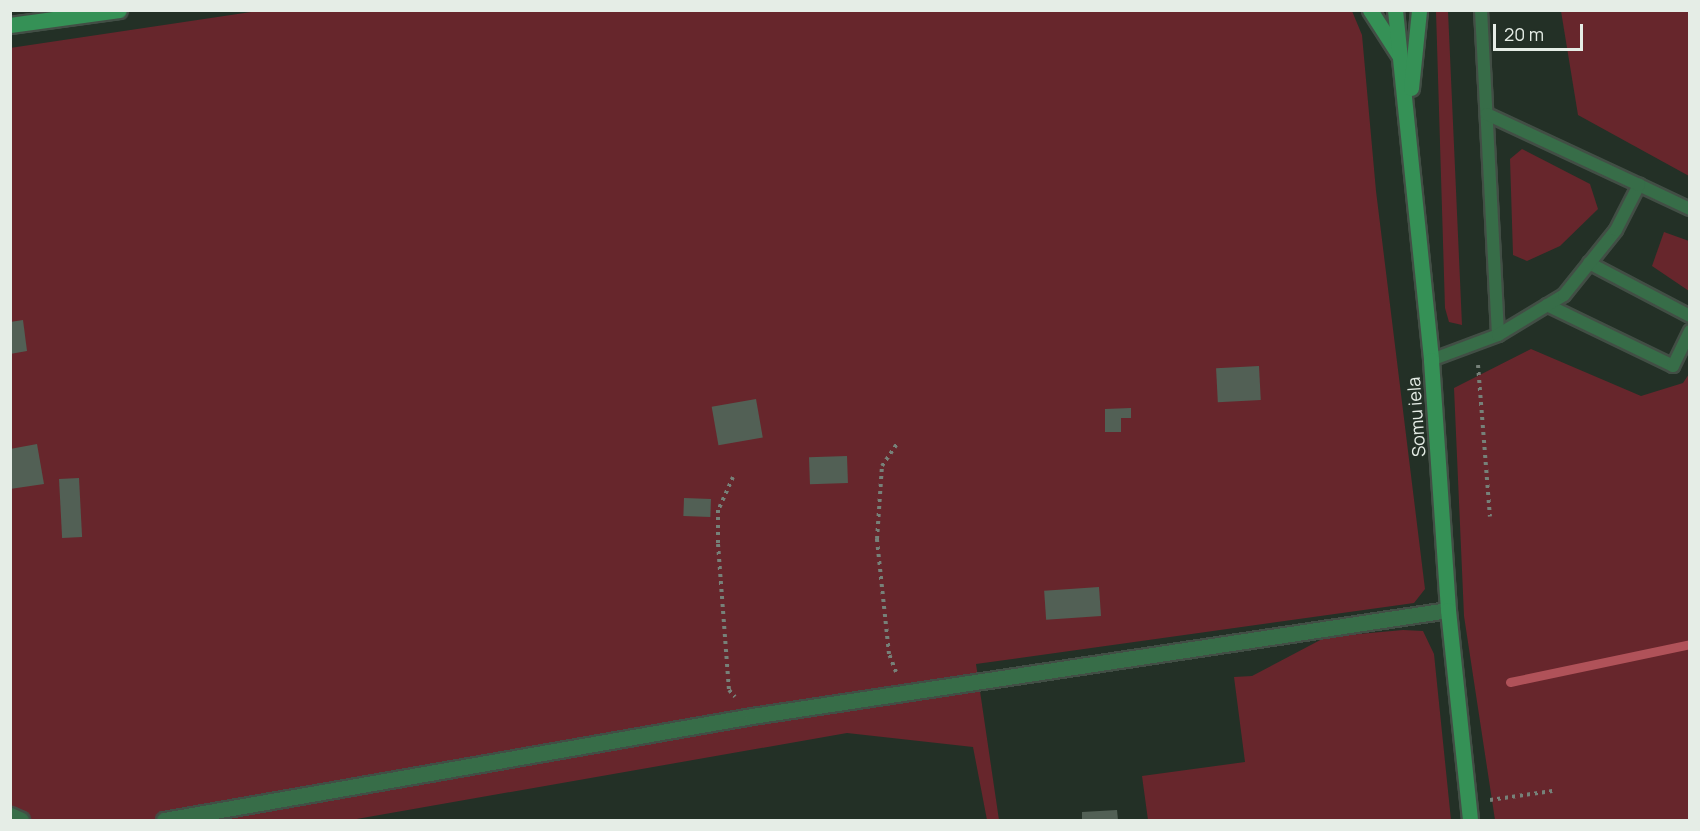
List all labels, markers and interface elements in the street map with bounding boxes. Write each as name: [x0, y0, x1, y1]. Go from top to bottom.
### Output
scale bar: [1496, 12, 1586, 50]
text: 20 m: [1504, 22, 1544, 46]
street label: Somu iela: [1402, 376, 1430, 458]

